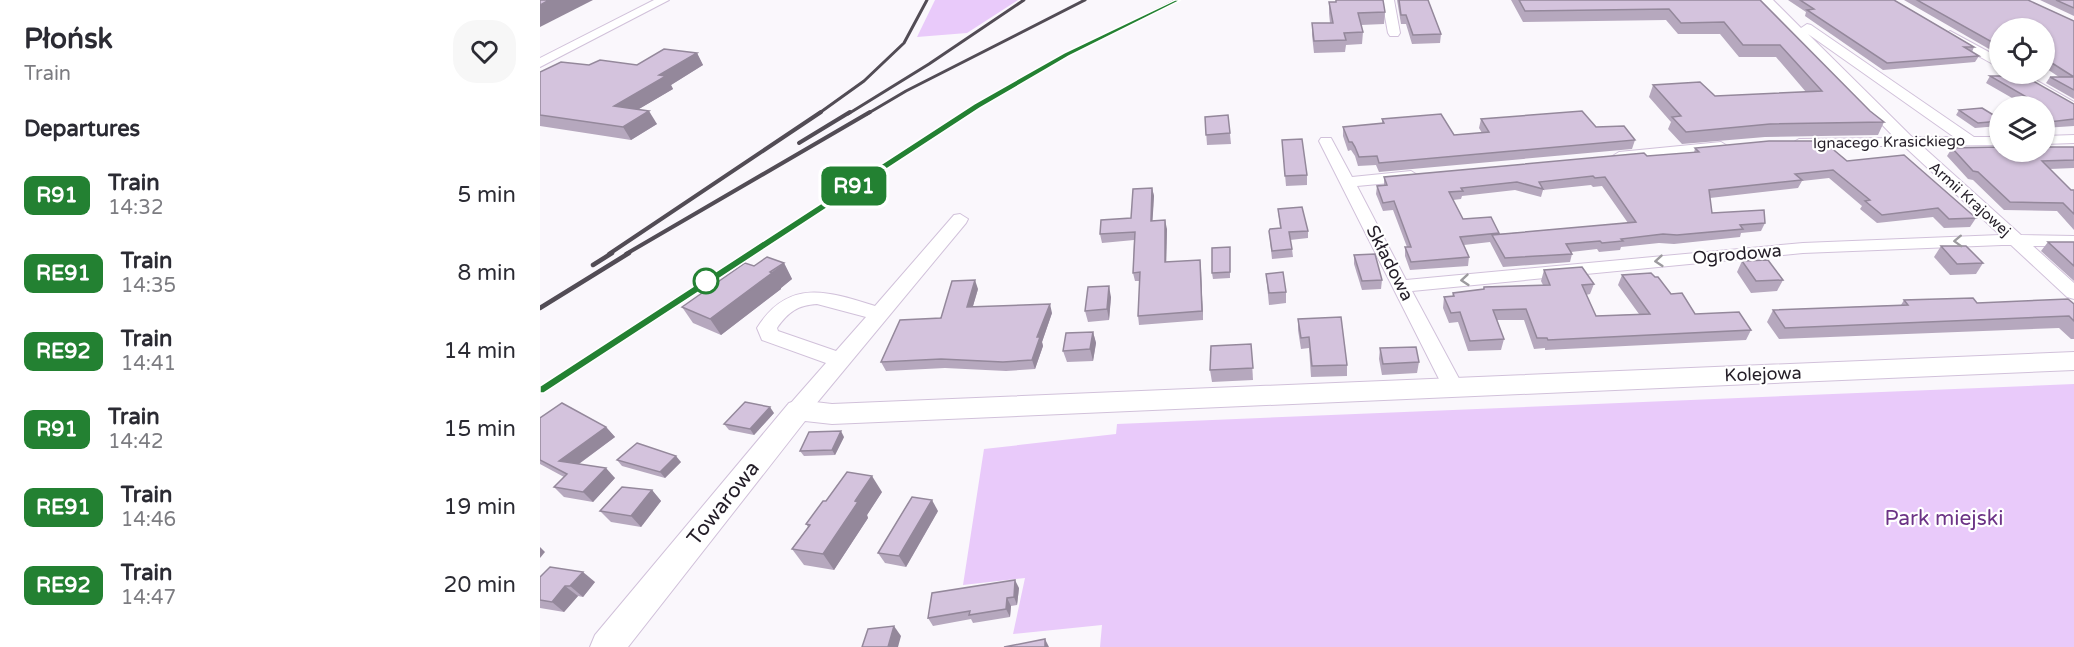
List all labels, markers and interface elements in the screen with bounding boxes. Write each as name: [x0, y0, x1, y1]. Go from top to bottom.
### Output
map controls: [1989, 18, 2055, 162]
button: locate: [1989, 18, 2055, 84]
button: heart: [453, 20, 516, 83]
text: Płońsk: [24, 22, 113, 56]
text: Train: [24, 62, 71, 86]
button: layers: [1989, 96, 2055, 162]
text: Departures: [24, 116, 140, 142]
street label: Ignacego Krasickiego: [1813, 132, 1965, 152]
street label: Armii Krajowej: [1926, 158, 2014, 240]
line badge: R91: [820, 166, 888, 206]
text: Train: [108, 170, 160, 196]
text: R91: [833, 174, 875, 199]
text: 5 min: [457, 182, 516, 208]
text: R91: [36, 183, 78, 208]
text: 14:32: [108, 196, 163, 220]
street label: Składowa: [1362, 221, 1418, 305]
one-way arrow: [1953, 235, 1962, 248]
street label: Ogrodowa: [1691, 239, 1783, 269]
text: Train: [121, 248, 172, 274]
one-way arrow: [1654, 254, 1663, 267]
text: 8 min: [457, 260, 516, 286]
text: RE91: [36, 261, 91, 286]
unlabelled marker: [693, 268, 719, 294]
one-way arrow: [1460, 273, 1469, 286]
text: 14:35: [121, 274, 176, 298]
text: Train: [121, 326, 172, 352]
text: 14 min: [444, 338, 516, 364]
text: RE92: [36, 339, 91, 364]
text: 14:41: [121, 352, 176, 376]
street label: Kolejowa: [1724, 362, 1802, 386]
text: Train: [108, 404, 160, 430]
text: 15 min: [444, 416, 516, 442]
text: R91: [36, 417, 78, 442]
text: 14:42: [108, 430, 163, 454]
street label: Towarowa: [682, 456, 765, 550]
text: Train: [121, 482, 172, 508]
text: 19 min: [444, 494, 516, 520]
text: RE91: [36, 495, 91, 520]
park label: Park miejski: [1885, 506, 2003, 531]
text: 14:46: [121, 508, 176, 532]
text: Train: [121, 560, 172, 586]
text: 20 min: [444, 572, 516, 598]
text: RE92: [36, 573, 91, 598]
text: 14:47: [121, 586, 176, 610]

